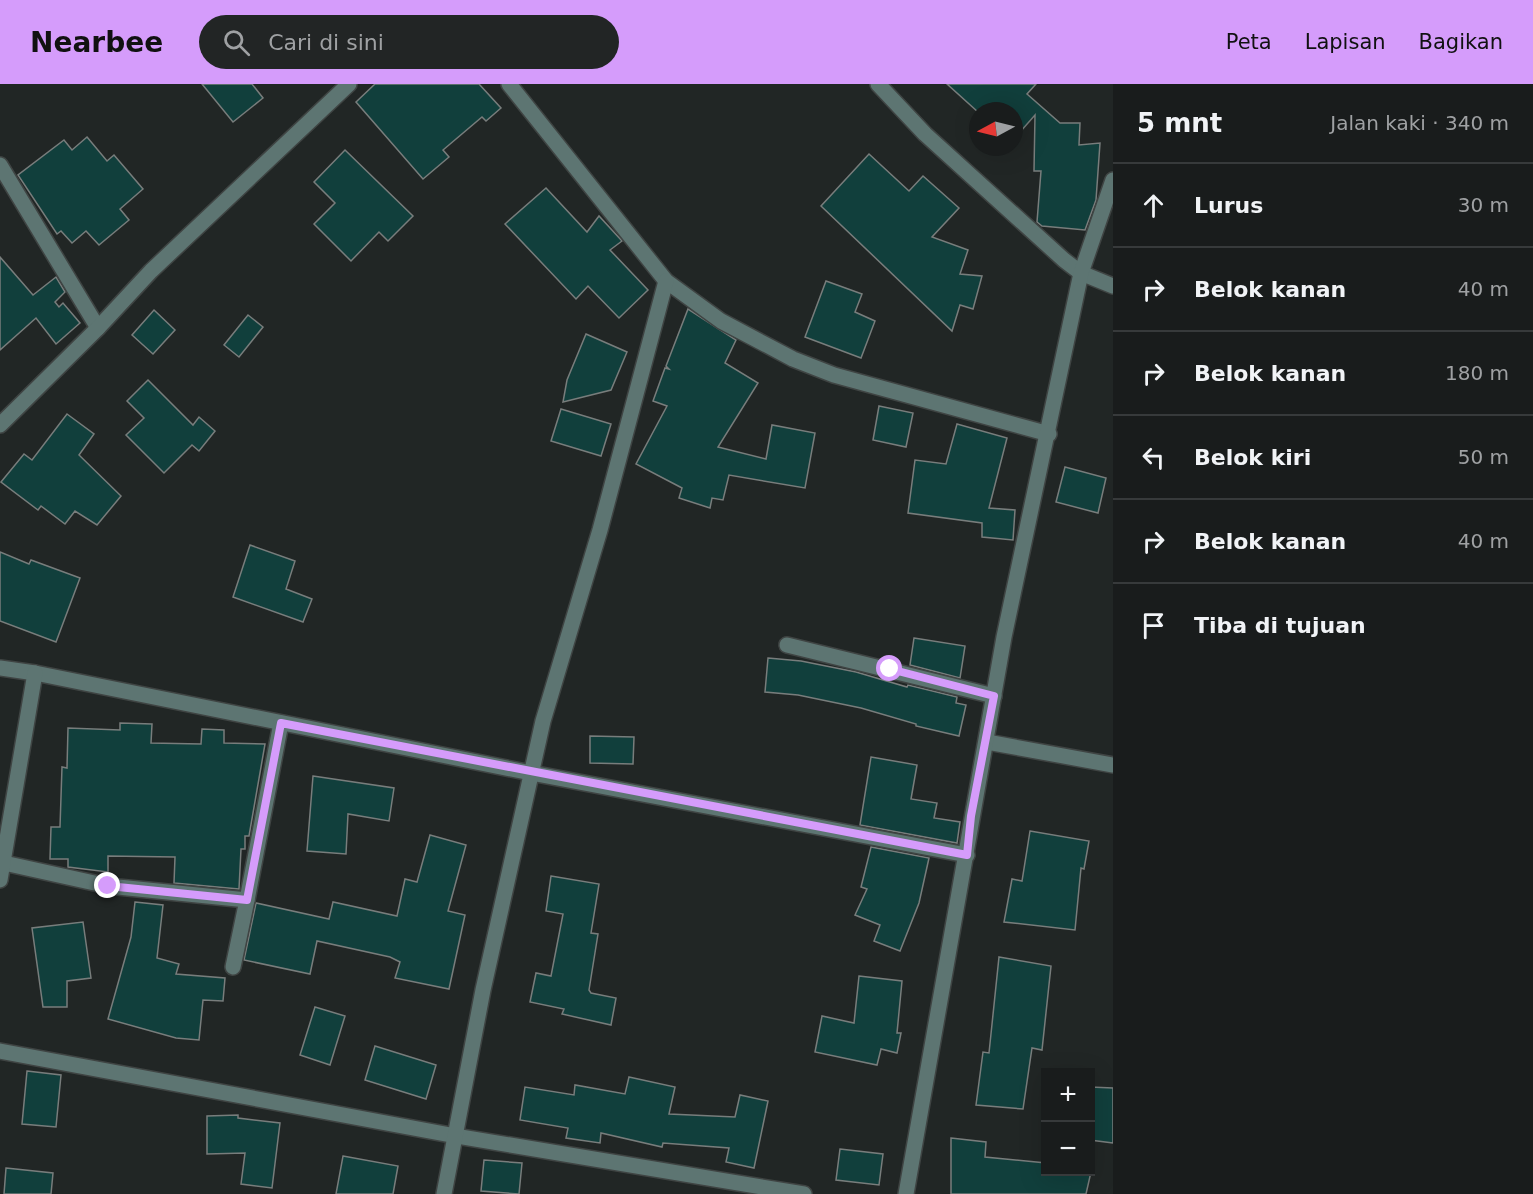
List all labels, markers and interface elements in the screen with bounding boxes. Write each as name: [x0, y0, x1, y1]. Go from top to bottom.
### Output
search box: [199, 15, 619, 69]
text: Nearbee: [30, 26, 163, 59]
icon: search: [220, 26, 253, 59]
text: Cari di sini: [268, 30, 384, 55]
text: Peta: [1226, 30, 1272, 54]
text: Lapisan: [1305, 30, 1386, 54]
text: Bagikan: [1419, 30, 1503, 54]
north arrow: [969, 102, 1023, 156]
text: 5 mnt: [1137, 108, 1222, 138]
text: Jalan kaki · 340 m: [1330, 111, 1509, 135]
icon: ahead: [1137, 189, 1170, 222]
text: Lurus: [1194, 193, 1263, 218]
text: 30 m: [1458, 193, 1509, 217]
icon: right: [1137, 273, 1170, 306]
text: Belok kanan: [1194, 277, 1346, 302]
text: 40 m: [1458, 277, 1509, 301]
icon: right: [1137, 357, 1170, 390]
text: Belok kanan: [1194, 361, 1346, 386]
text: 180 m: [1445, 361, 1509, 385]
icon: left: [1137, 441, 1170, 474]
text: Belok kiri: [1194, 445, 1311, 470]
text: 50 m: [1458, 445, 1509, 469]
icon: right: [1137, 525, 1170, 558]
text: Belok kanan: [1194, 529, 1346, 554]
text: 40 m: [1458, 529, 1509, 553]
icon: arrive: [1137, 609, 1170, 642]
text: Tiba di tujuan: [1194, 613, 1366, 638]
route start: [876, 655, 902, 681]
route end: [94, 872, 120, 898]
map controls: [1041, 1068, 1095, 1176]
button: +: [1041, 1068, 1095, 1122]
button: −: [1041, 1122, 1095, 1176]

